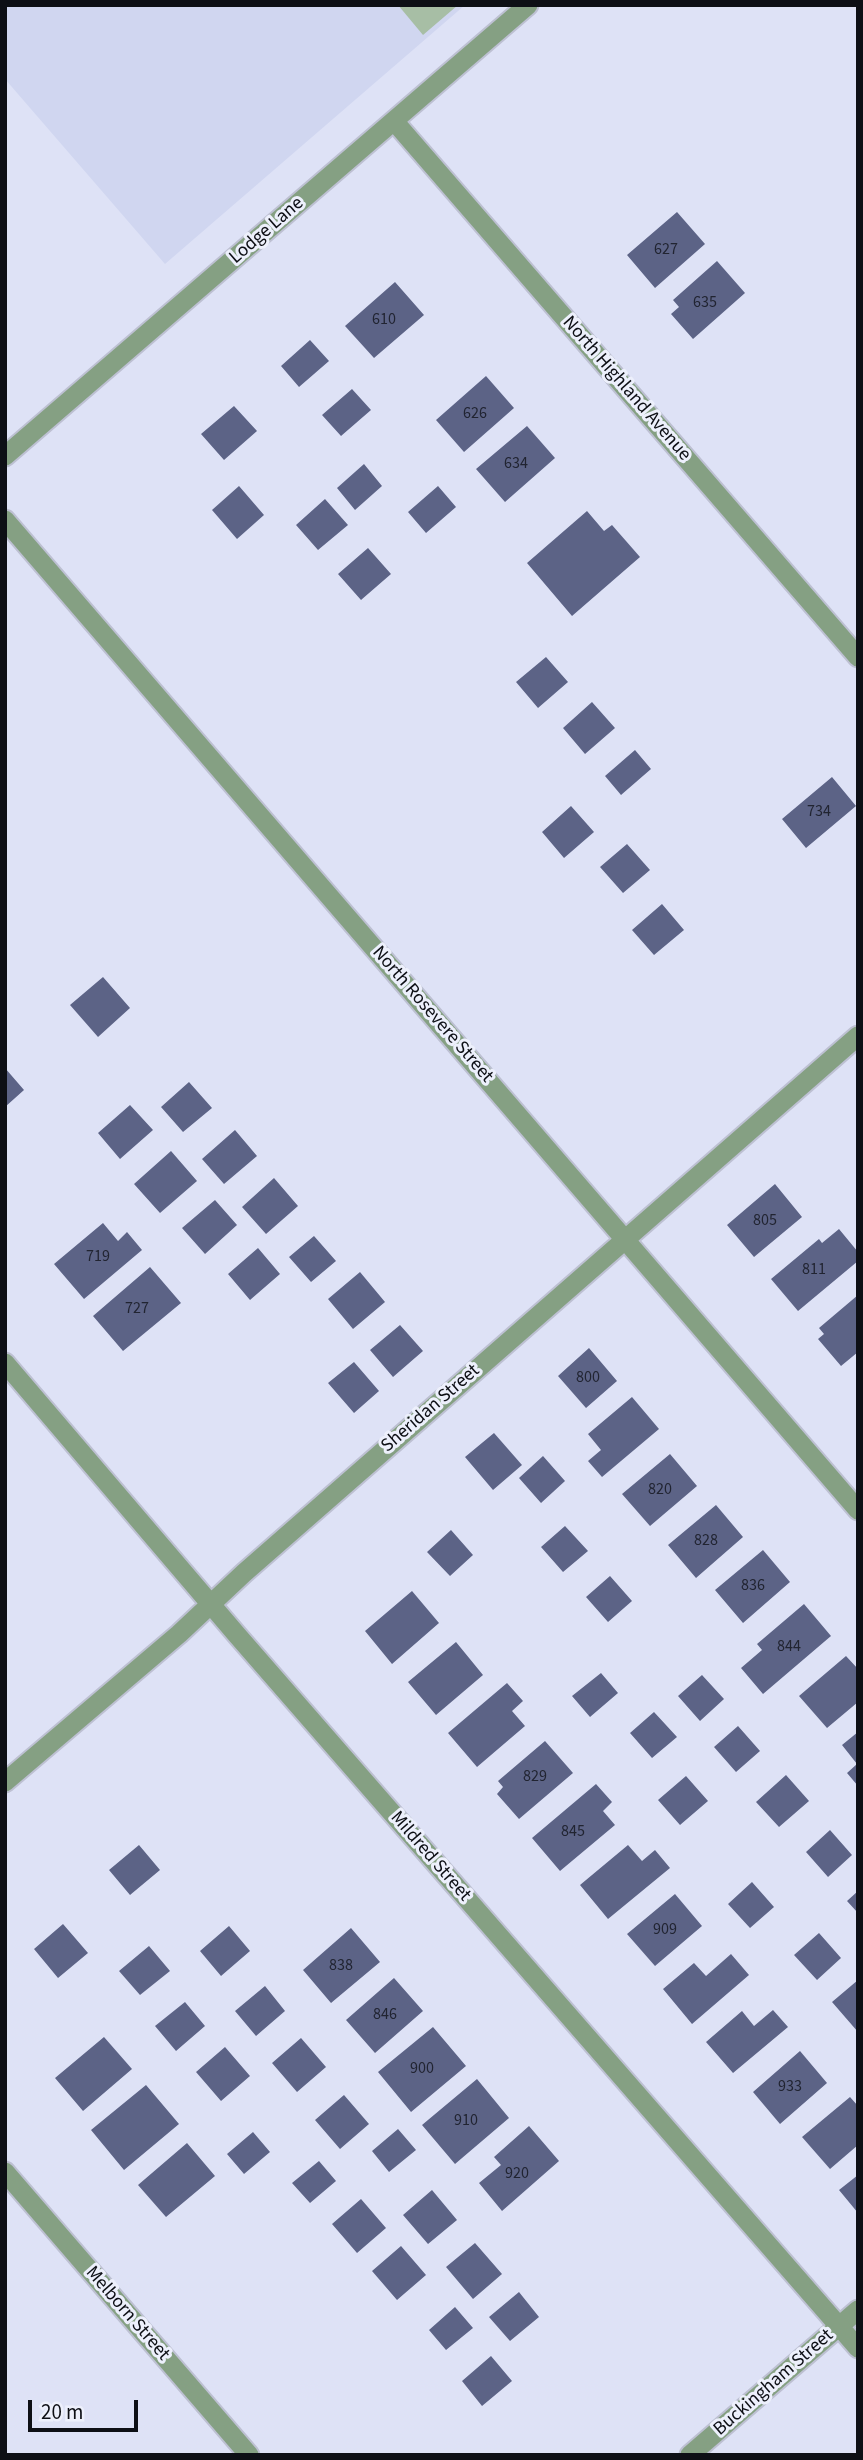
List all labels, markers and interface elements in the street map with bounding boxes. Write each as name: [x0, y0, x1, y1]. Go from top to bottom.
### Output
street label: Lodge Lane: [225, 193, 309, 269]
house number: 627: [654, 240, 678, 260]
house number: 635: [693, 293, 717, 313]
house number: 610: [372, 310, 396, 330]
street label: North Highland Avenue: [557, 312, 695, 466]
house number: 626: [463, 404, 487, 424]
house number: 634: [504, 454, 528, 474]
house number: 734: [807, 802, 831, 822]
street label: North Rosevere Street: [366, 942, 498, 1088]
house number: 805: [753, 1211, 777, 1231]
house number: 719: [86, 1247, 110, 1267]
house number: 811: [802, 1260, 826, 1280]
house number: 727: [125, 1299, 149, 1319]
street label: Sheridan Street: [377, 1360, 485, 1458]
house number: 800: [576, 1368, 600, 1388]
house number: 820: [648, 1480, 672, 1500]
house number: 828: [694, 1531, 718, 1551]
house number: 836: [741, 1576, 765, 1596]
house number: 844: [777, 1637, 801, 1657]
house number: 829: [523, 1767, 547, 1787]
street label: Mildred Street: [385, 1807, 475, 1907]
house number: 845: [561, 1822, 585, 1842]
house number: 909: [653, 1920, 677, 1940]
house number: 838: [329, 1956, 353, 1976]
house number: 846: [373, 2005, 397, 2025]
house number: 900: [410, 2059, 434, 2079]
house number: 933: [778, 2077, 802, 2097]
house number: 910: [454, 2111, 478, 2131]
house number: 920: [505, 2164, 529, 2184]
street label: Melborn Street: [80, 2262, 174, 2366]
street label: Buckingham Street: [709, 2325, 839, 2441]
scale bar: [32, 2386, 142, 2430]
text: 20 m: [41, 2397, 83, 2427]

